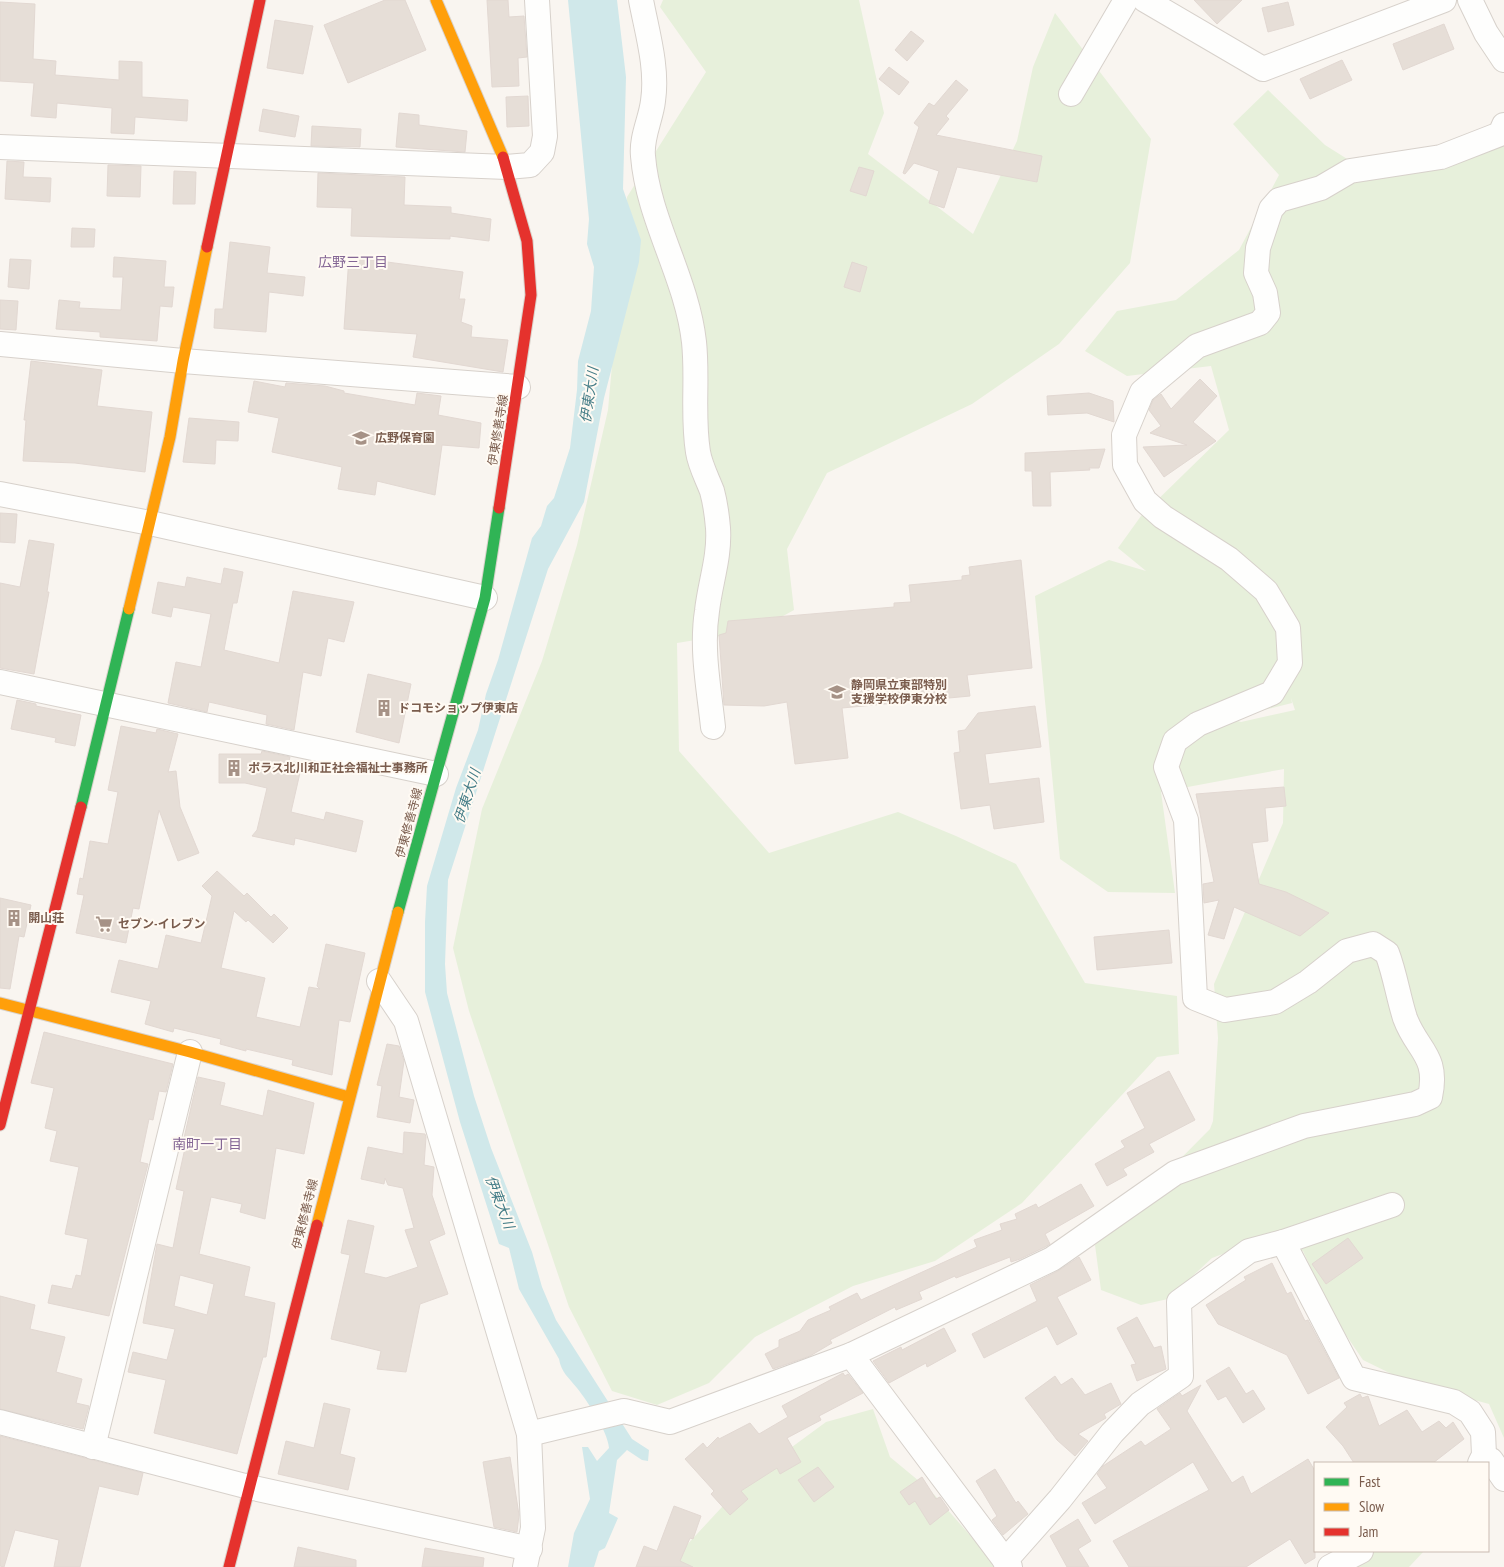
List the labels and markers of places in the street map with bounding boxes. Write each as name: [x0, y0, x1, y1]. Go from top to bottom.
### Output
school or university icon: 広野保育園: [351, 428, 371, 448]
place label: 広野保育園: [375, 430, 435, 445]
place label: 静岡県立東部特別 支援学校伊東分校: [851, 677, 947, 706]
school or university icon: 静岡県立東部特別 支援学校伊東分校: [827, 682, 847, 702]
building icon: ドコモショップ伊東店: [374, 698, 394, 718]
place label: ドコモショップ伊東店: [398, 700, 518, 715]
building icon: ポラス北川和正社会福祉士事務所: [224, 758, 244, 778]
place label: ポラス北川和正社会福祉士事務所: [248, 760, 428, 775]
building icon: 開山荘: [4, 908, 24, 928]
place label: 開山荘: [28, 910, 64, 925]
supermarket icon: セブン-イレブン: [94, 914, 114, 934]
place label: セブン-イレブン: [118, 916, 206, 931]

